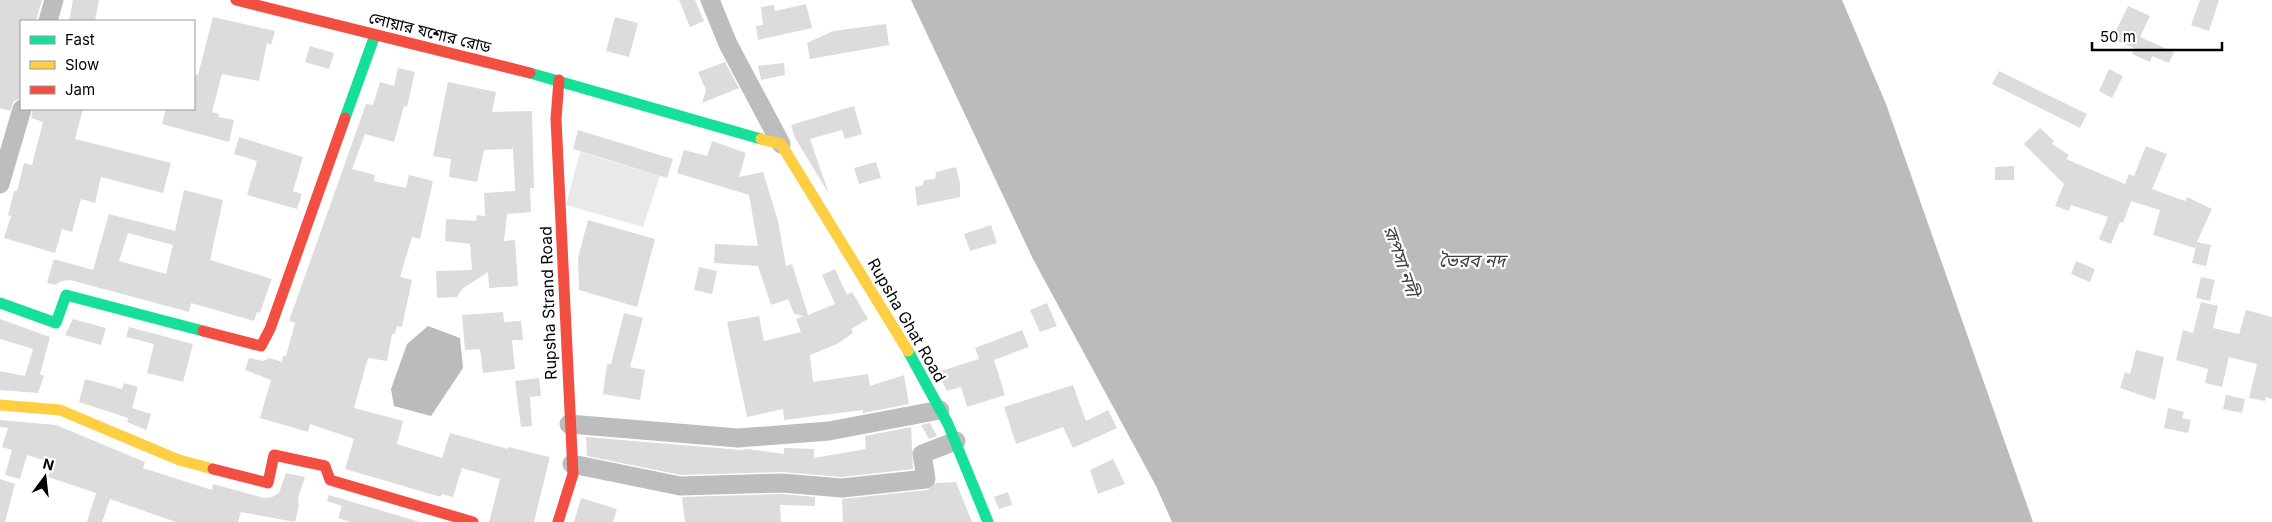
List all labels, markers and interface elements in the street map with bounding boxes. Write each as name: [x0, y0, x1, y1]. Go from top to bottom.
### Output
street label: লোয়ার যশোর রোড: [367, 7, 494, 57]
legend: [20, 20, 195, 110]
scale bar: [2092, 20, 2222, 52]
text: 50 m: [2100, 27, 2136, 46]
text: Fast: [65, 30, 95, 49]
text: Slow: [65, 55, 99, 74]
text: Jam: [65, 80, 95, 99]
water label: রূপসা নদী: [1380, 223, 1424, 302]
street label: Rupsha Strand Road: [535, 226, 561, 380]
water label: ভৈরব নদ: [1439, 250, 1508, 271]
street label: Rupsha Ghat Road: [863, 255, 951, 385]
north arrow: [20, 452, 70, 502]
text: N: [41, 454, 56, 474]

